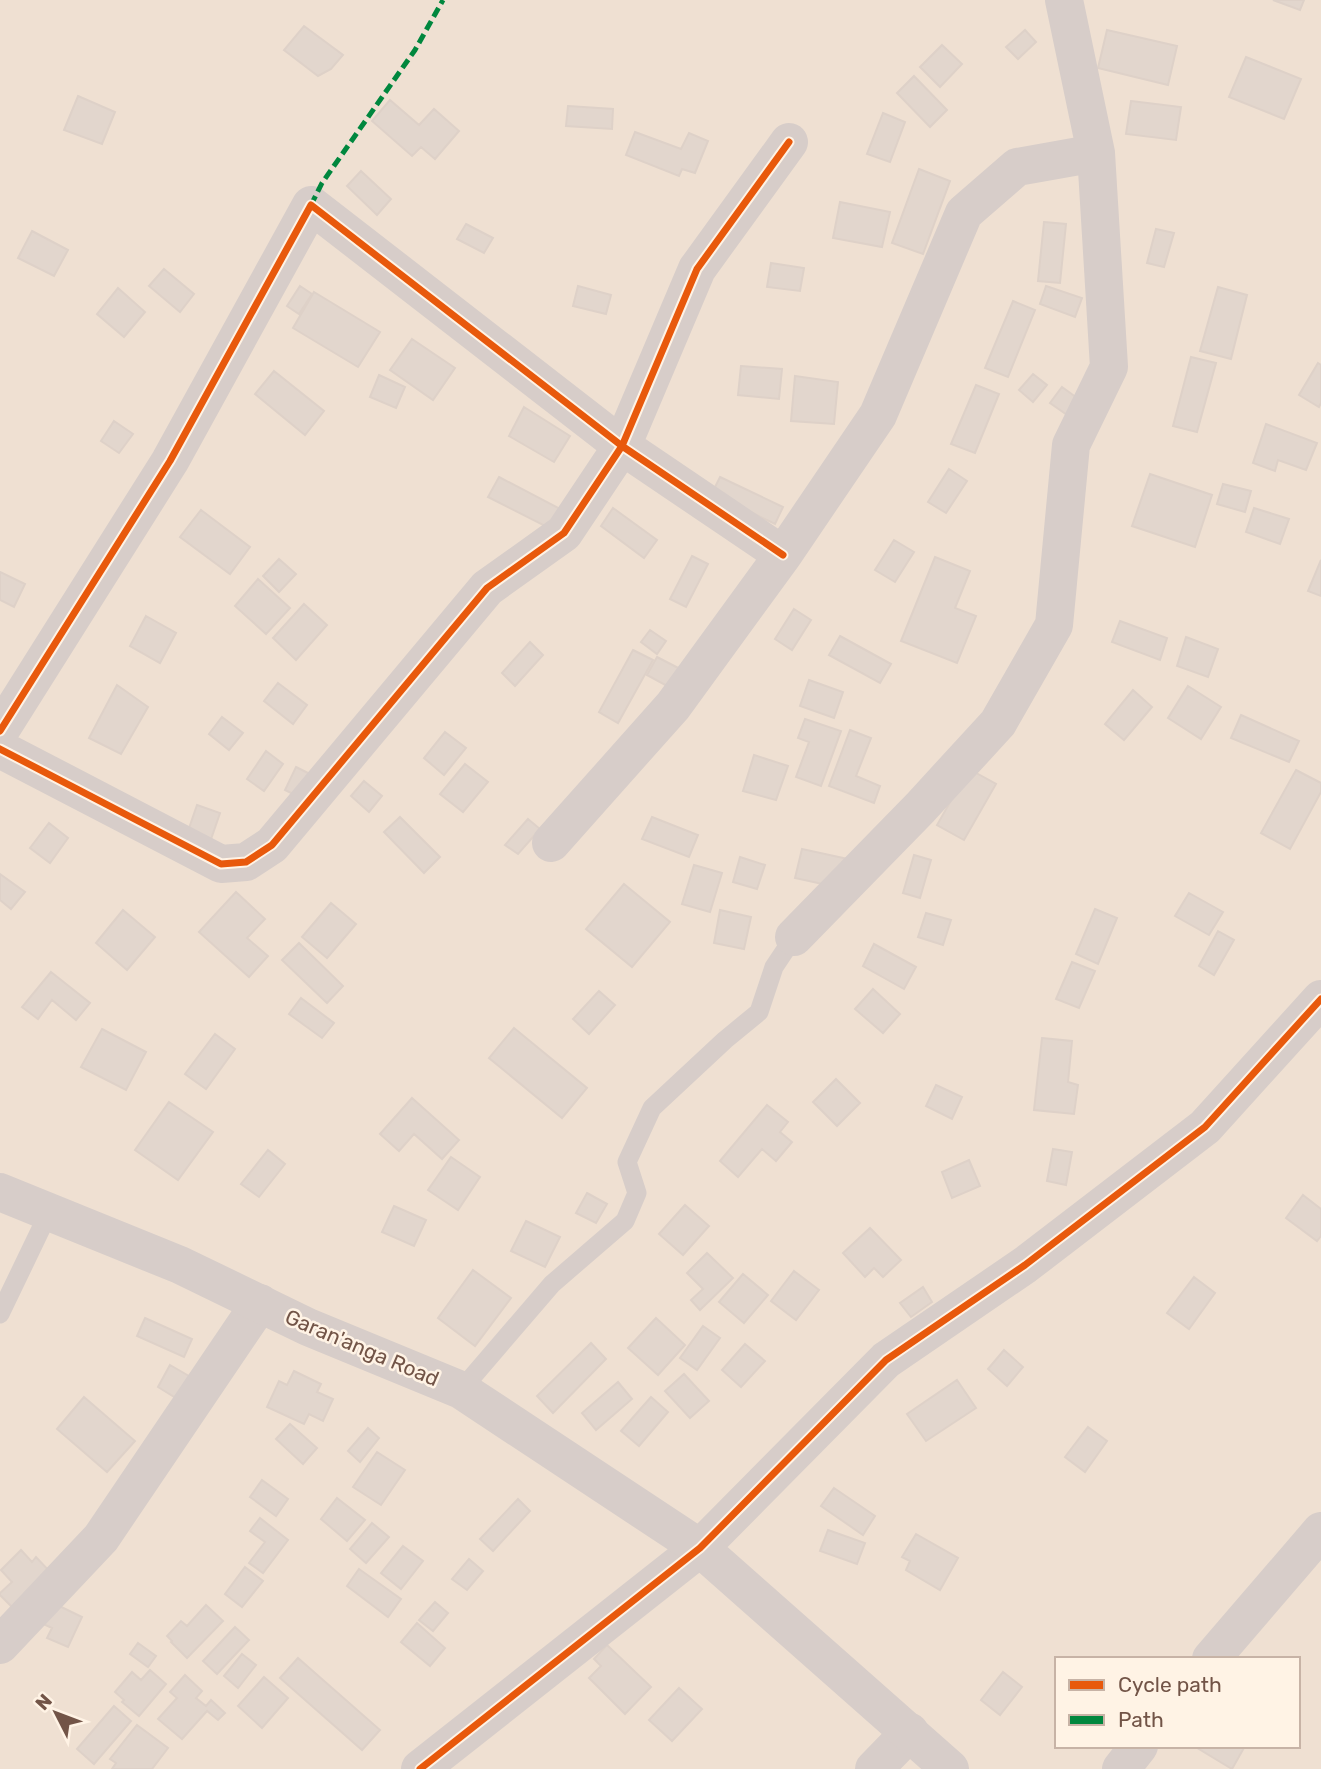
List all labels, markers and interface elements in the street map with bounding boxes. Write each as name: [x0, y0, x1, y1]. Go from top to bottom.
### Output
street label: Garan'anga Road: [281, 1304, 443, 1391]
legend: [1055, 1657, 1300, 1748]
text: Cycle path: [1118, 1672, 1222, 1697]
north arrow: [21, 1678, 91, 1748]
text: N: [31, 1689, 57, 1715]
text: Path: [1118, 1707, 1164, 1732]

